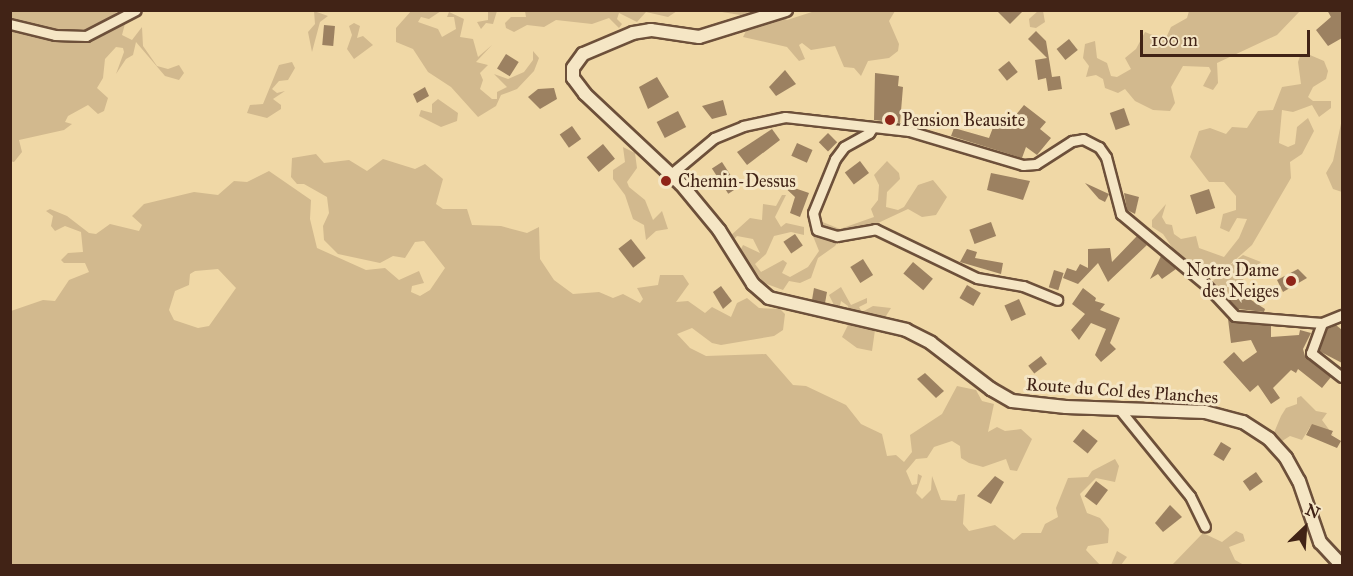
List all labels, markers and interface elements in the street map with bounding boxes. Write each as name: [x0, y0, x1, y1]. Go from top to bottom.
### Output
scale bar: [1143, 18, 1312, 56]
text: 100 m: [1151, 29, 1198, 51]
place label: Pension Beausite: [902, 109, 1025, 131]
marker: Pension Beausite: [883, 113, 897, 127]
place label: Chemin-Dessus: [678, 170, 796, 192]
marker: Chemin-Dessus: [659, 174, 673, 188]
place label: Notre Dame des Neiges: [1186, 260, 1279, 302]
marker: Notre Dame des Neiges: [1284, 274, 1298, 288]
street label: Route du Col des Planches: [1025, 374, 1219, 408]
north arrow: [1275, 498, 1335, 558]
text: N: [1303, 500, 1323, 523]

